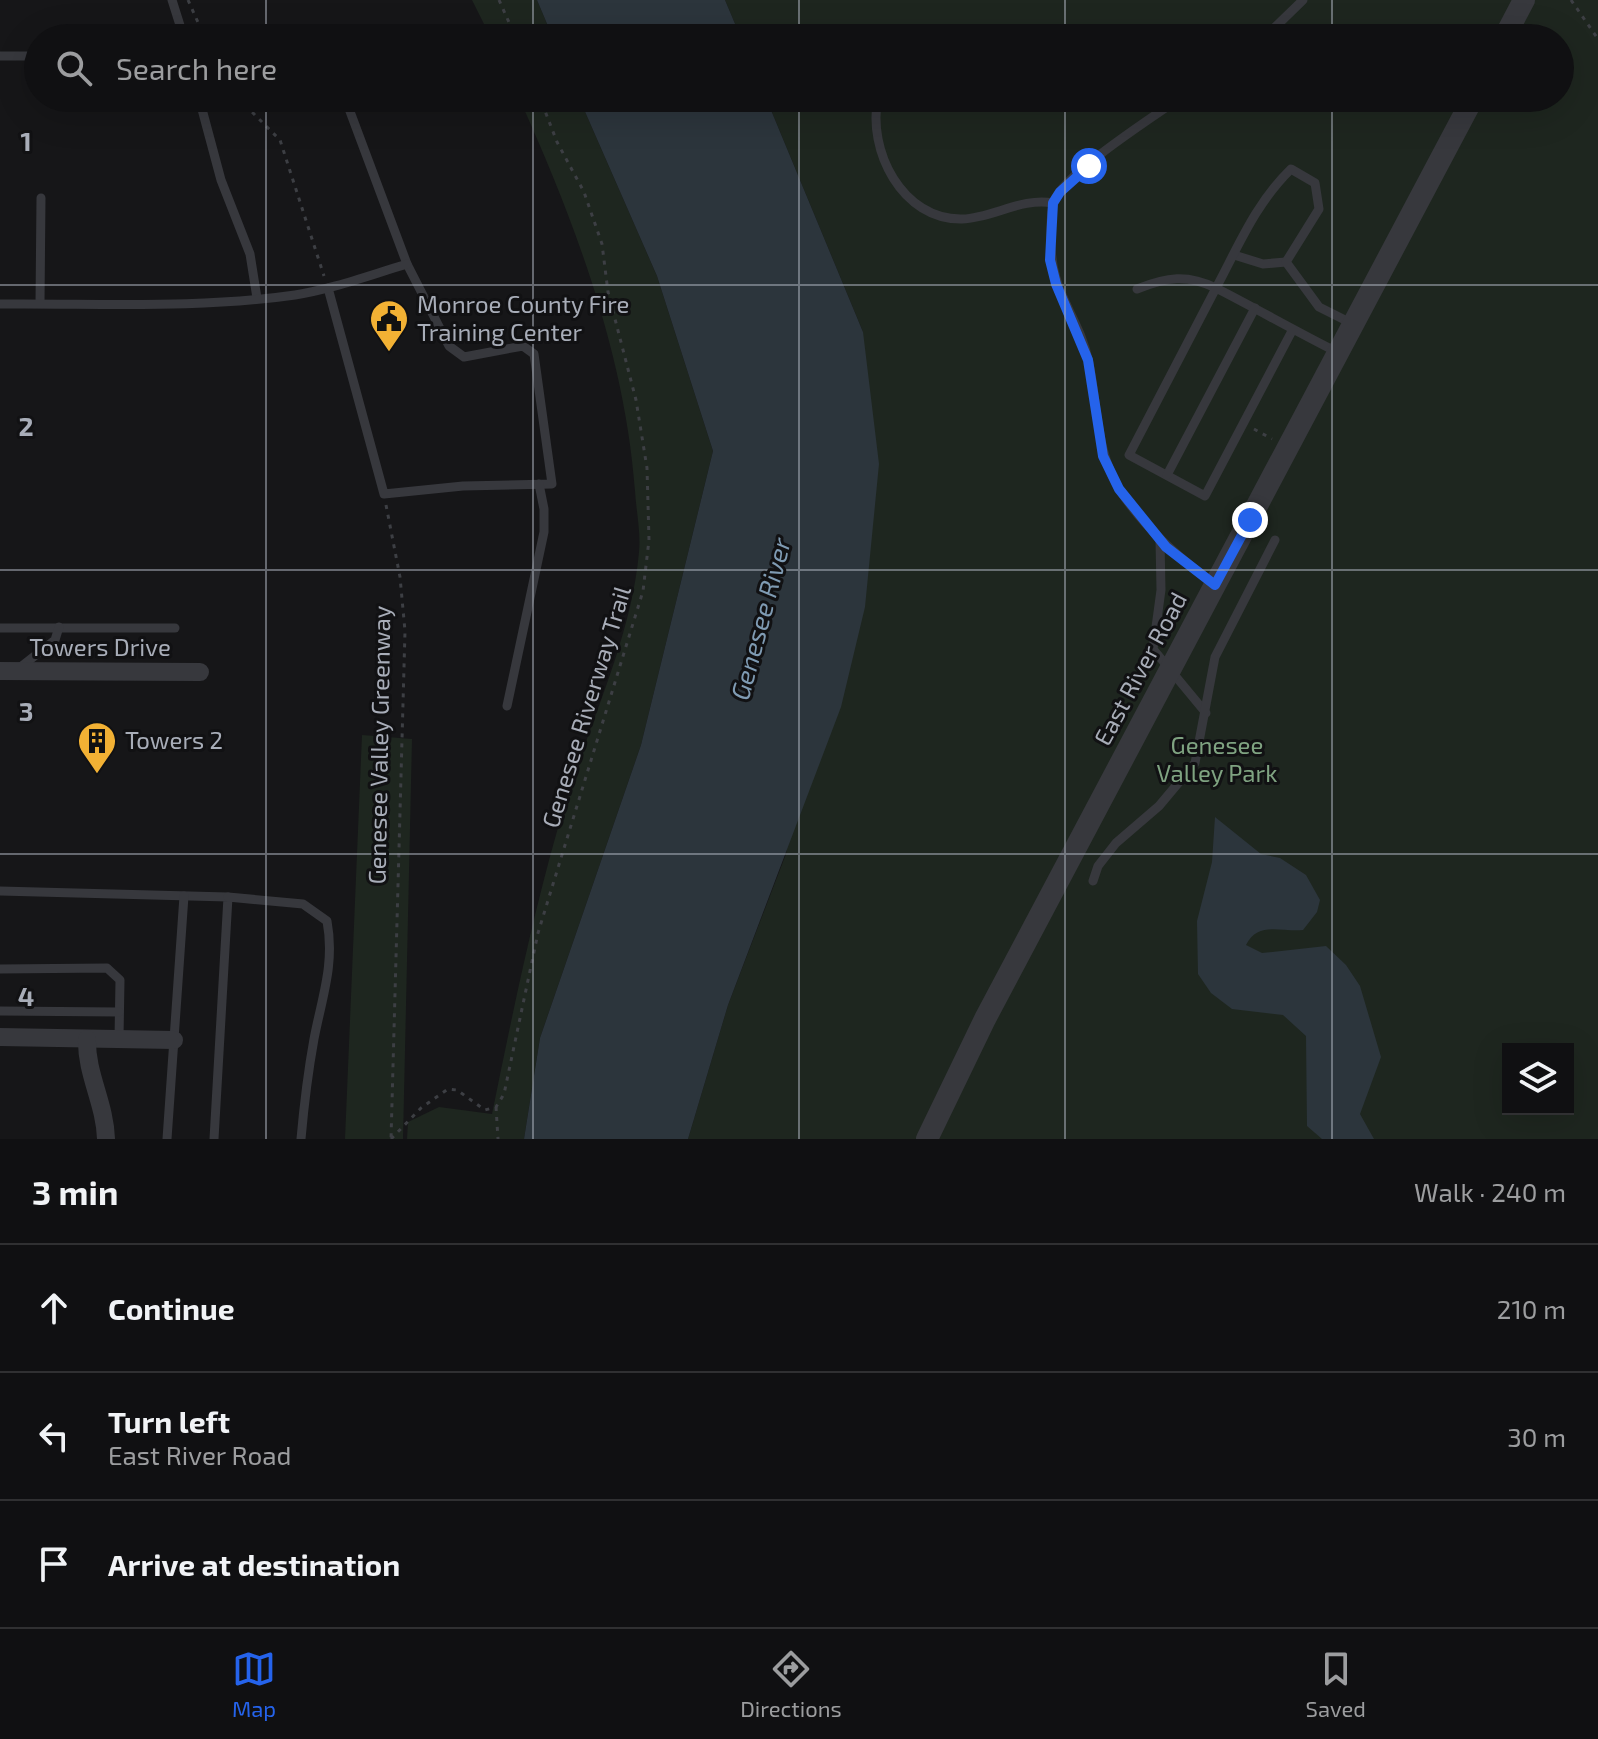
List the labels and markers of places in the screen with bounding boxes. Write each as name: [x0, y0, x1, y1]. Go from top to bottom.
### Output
place label: Monroe County Fire Training Center: [417, 289, 630, 346]
public building icon: Monroe County Fire Training Center: [368, 298, 410, 353]
building icon: Towers 2: [76, 720, 118, 775]
place label: Towers 2: [125, 725, 223, 754]

